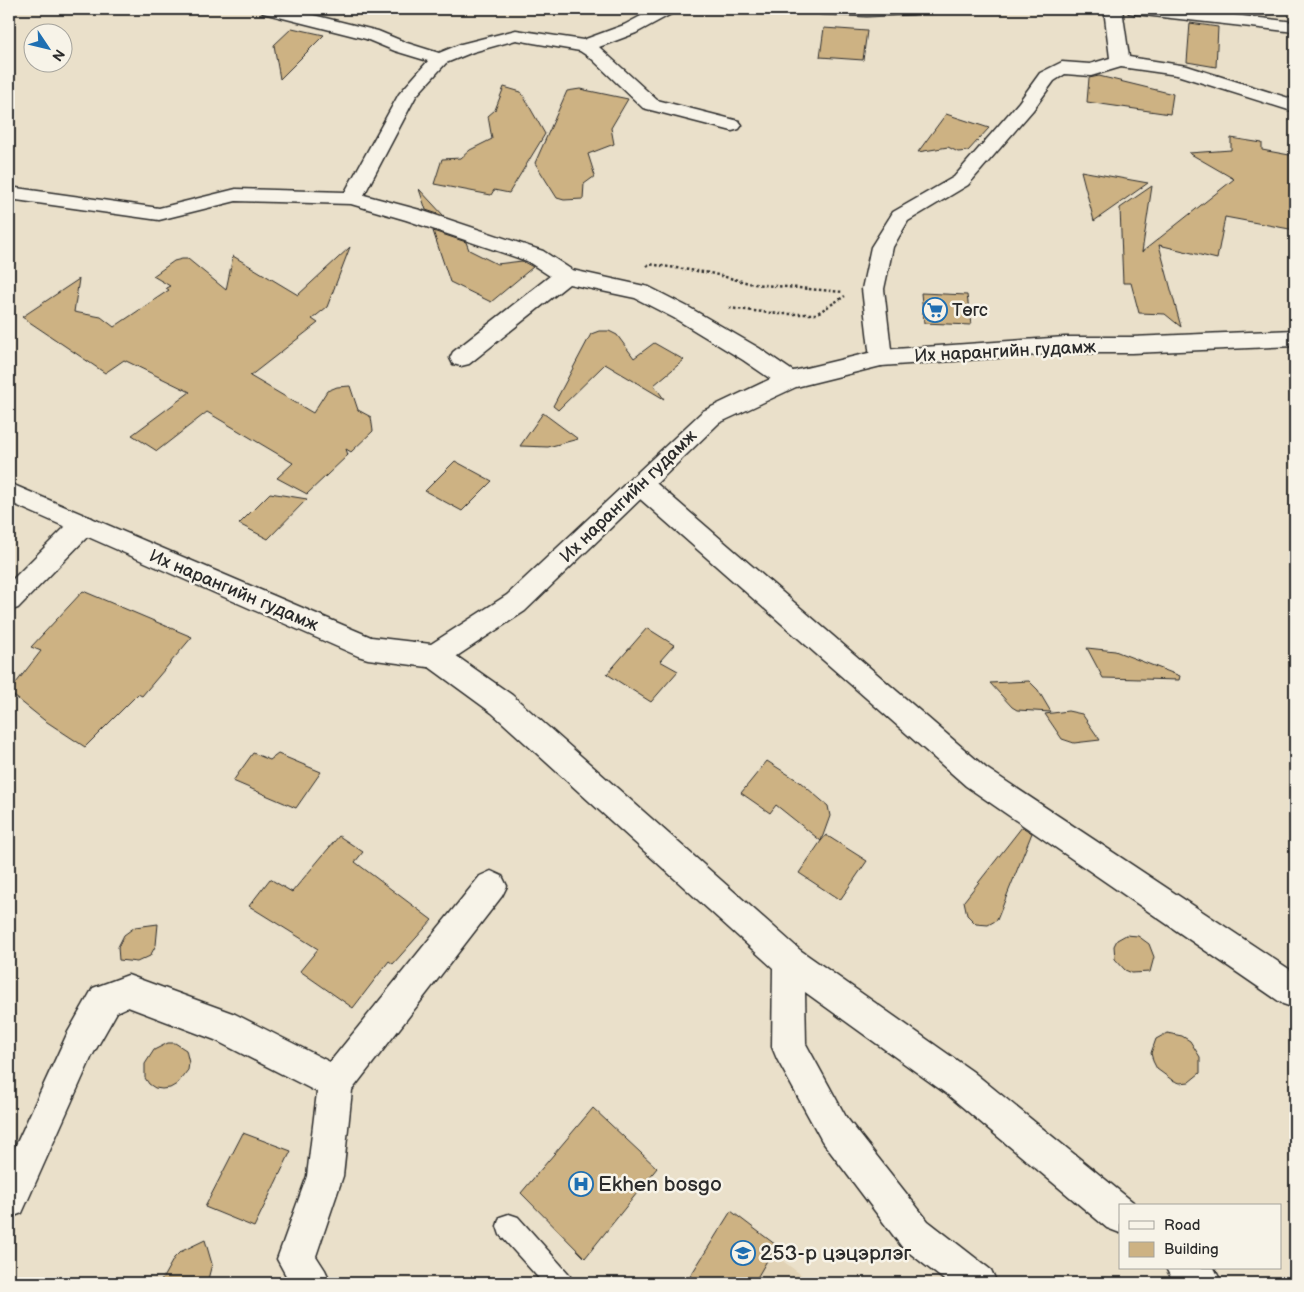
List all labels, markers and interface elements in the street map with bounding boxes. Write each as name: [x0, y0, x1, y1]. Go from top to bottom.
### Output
north arrow: [22, 22, 72, 72]
text: N: [48, 46, 68, 64]
supermarket icon: Төгс: [922, 297, 948, 323]
place label: Төгс: [952, 300, 988, 321]
street label: Их нарангийн гудамж: [914, 336, 1097, 367]
street label: Их нарангийн гудамж: [556, 425, 701, 567]
street label: Их нарангийн гудамж: [146, 545, 322, 636]
hospital icon: Ekhen bosgo: [568, 1171, 594, 1197]
place label: Ekhen bosgo: [598, 1172, 722, 1197]
legend: [1119, 1204, 1282, 1270]
text: Road: [1164, 1216, 1200, 1235]
school or university icon: 253-р цэцэрлэг: [730, 1240, 756, 1266]
text: Building: [1164, 1240, 1219, 1259]
place label: 253-р цэцэрлэг: [760, 1241, 912, 1266]

